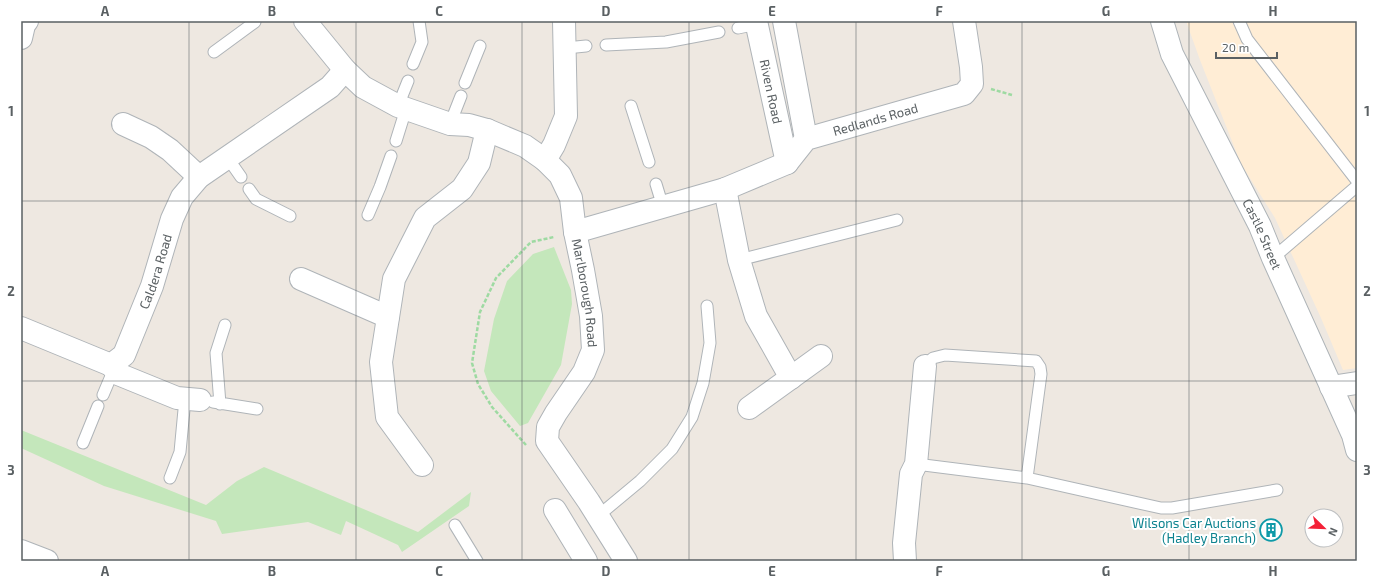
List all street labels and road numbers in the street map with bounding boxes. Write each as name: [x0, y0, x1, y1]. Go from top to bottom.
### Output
street label: Riven Road: [757, 58, 786, 125]
street label: Redlands Road: [831, 100, 920, 139]
street label: Castle Street: [1239, 196, 1285, 272]
street label: Caldera Road: [135, 232, 175, 311]
street label: Marlborough Road: [569, 237, 601, 348]

